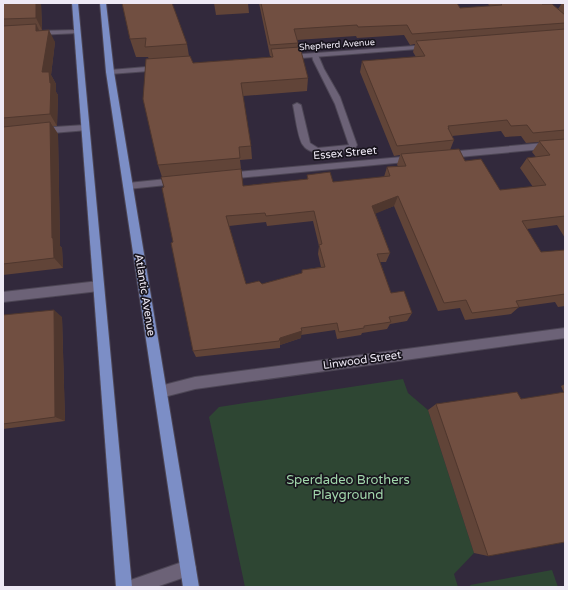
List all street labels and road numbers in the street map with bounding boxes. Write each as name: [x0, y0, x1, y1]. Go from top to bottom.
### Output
street label: Shepherd Avenue: [299, 37, 375, 53]
street label: Essex Street: [313, 144, 377, 162]
street label: Atlantic Avenue: [132, 253, 158, 337]
street label: Linwood Street: [322, 348, 402, 372]

